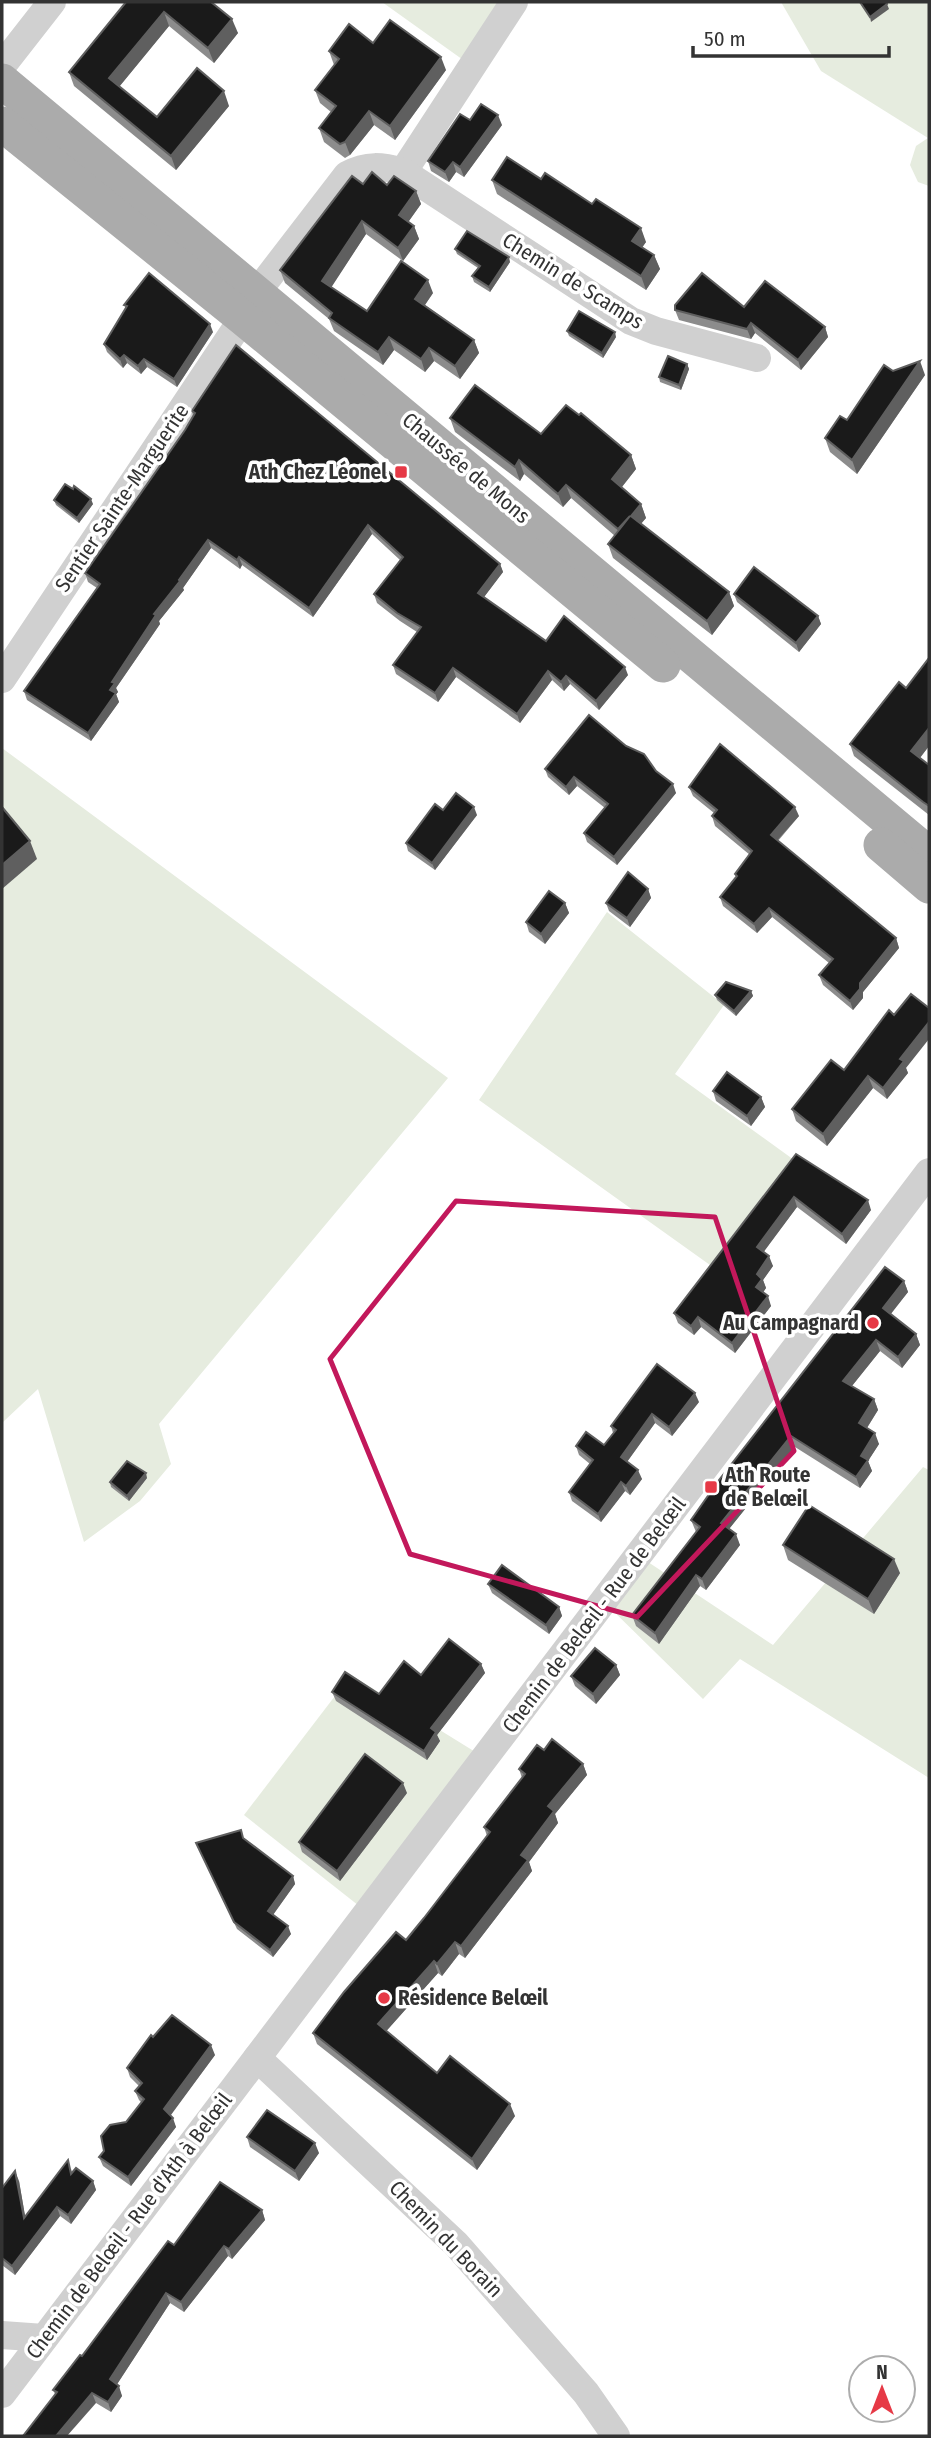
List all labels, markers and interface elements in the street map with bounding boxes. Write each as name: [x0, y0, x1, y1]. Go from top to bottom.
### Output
scale bar: [693, 14, 889, 58]
text: 50 m: [704, 26, 746, 52]
street label: Chemin de Scamps: [498, 227, 648, 335]
street label: Sentier Sainte-Marguerite: [49, 399, 195, 597]
street label: Chaussée de Mons: [397, 407, 535, 529]
place label: Ath Chez Léonel: [248, 459, 387, 485]
marker: Ath Chez Léonel: [393, 464, 409, 480]
place label: Au Campagnard: [722, 1310, 859, 1336]
marker: Au Campagnard: [865, 1315, 881, 1331]
place label: Ath Route de Belœil: [724, 1462, 811, 1512]
marker: Ath Route de Belœil: [703, 1479, 719, 1495]
street label: Chemin de Belœil - Rue de Belœil: [497, 1491, 692, 1738]
place label: Résidence Belœil: [398, 1985, 548, 2011]
marker: Résidence Belœil: [376, 1990, 392, 2006]
street label: Chemin de Belœil - Rue d'Ath à Belœil: [20, 2088, 238, 2364]
street label: Chemin du Borain: [384, 2175, 508, 2303]
north arrow: [847, 2354, 917, 2424]
text: N: [876, 2361, 888, 2384]

